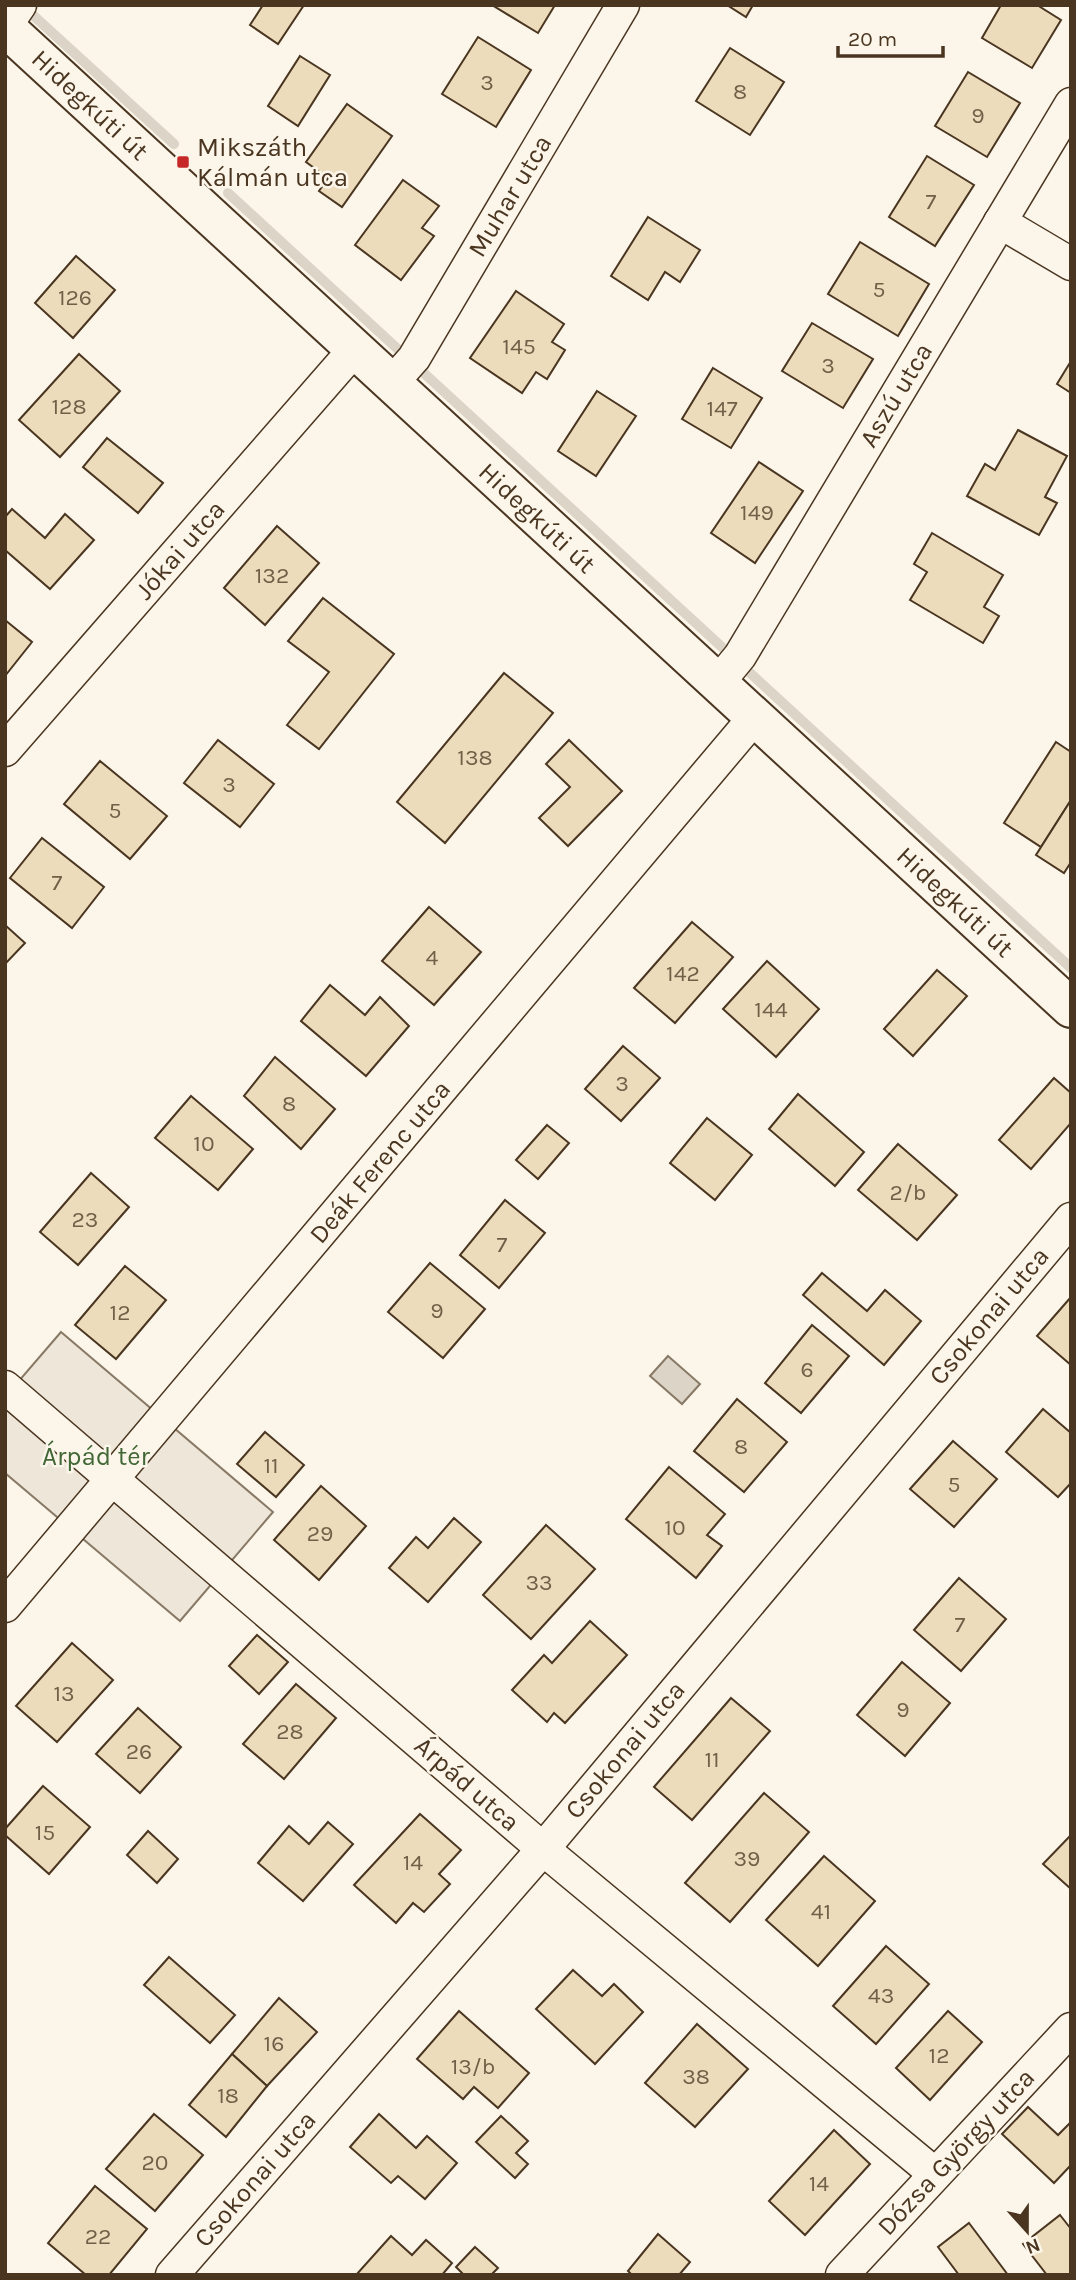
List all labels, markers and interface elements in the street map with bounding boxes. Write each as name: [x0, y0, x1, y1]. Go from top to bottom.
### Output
scale bar: [838, 14, 943, 58]
text: 20 m: [848, 27, 897, 51]
street label: Hidegkúti út: [25, 43, 155, 167]
house number: 3: [480, 69, 494, 96]
house number: 8: [733, 78, 747, 105]
house number: 9: [971, 102, 985, 129]
street label: Muhar utca: [462, 129, 558, 263]
place label: Mikszáth Kálmán utca: [197, 132, 348, 193]
marker: Mikszáth Kálmán utca: [175, 154, 191, 170]
house number: 7: [926, 188, 937, 215]
house number: 5: [873, 276, 885, 303]
house number: 126: [58, 284, 92, 311]
house number: 145: [502, 333, 536, 360]
street label: Aszú utca: [853, 337, 939, 453]
house number: 3: [821, 352, 835, 379]
house number: 128: [51, 393, 87, 420]
house number: 147: [706, 395, 738, 422]
street label: Hidegkúti út: [472, 456, 602, 580]
street label: Jókai utca: [129, 494, 231, 606]
house number: 149: [740, 499, 774, 526]
house number: 132: [255, 562, 289, 589]
house number: 138: [457, 744, 493, 771]
house number: 3: [222, 771, 236, 798]
house number: 5: [109, 797, 121, 824]
street label: Hidegkúti út: [890, 840, 1020, 964]
house number: 7: [52, 869, 63, 896]
house number: 4: [426, 944, 439, 971]
house number: 142: [666, 960, 700, 987]
house number: 144: [754, 996, 788, 1023]
house number: 3: [615, 1070, 629, 1097]
street label: Deák Ferenc utca: [303, 1074, 457, 1250]
house number: 8: [282, 1090, 296, 1117]
house number: 10: [193, 1130, 215, 1157]
house number: 2/b: [890, 1179, 926, 1206]
house number: 23: [72, 1206, 98, 1233]
house number: 7: [497, 1231, 508, 1258]
street label: Csokonai utca: [923, 1241, 1055, 1391]
house number: 9: [430, 1297, 444, 1324]
house number: 12: [110, 1299, 130, 1326]
house number: 6: [800, 1356, 814, 1383]
house number: 8: [734, 1433, 748, 1460]
park label: Árpád tér: [42, 1440, 151, 1472]
house number: 11: [263, 1452, 279, 1479]
house number: 5: [948, 1471, 960, 1498]
house number: 10: [664, 1514, 686, 1541]
house number: 29: [307, 1520, 333, 1547]
house number: 33: [525, 1569, 553, 1596]
house number: 7: [955, 1611, 966, 1638]
street label: Csokonai utca: [559, 1675, 691, 1825]
house number: 13: [53, 1680, 75, 1707]
house number: 9: [896, 1696, 910, 1723]
house number: 28: [276, 1718, 304, 1745]
street label: Árpád utca: [408, 1729, 526, 1838]
house number: 26: [126, 1738, 152, 1765]
house number: 11: [704, 1746, 720, 1773]
house number: 15: [35, 1819, 55, 1846]
house number: 39: [734, 1845, 760, 1872]
house number: 14: [403, 1849, 423, 1876]
house number: 41: [811, 1898, 831, 1925]
house number: 43: [868, 1982, 894, 2009]
house number: 16: [264, 2030, 284, 2057]
house number: 12: [929, 2042, 949, 2069]
house number: 13/b: [451, 2053, 495, 2080]
street label: Dózsa György utca: [871, 2062, 1041, 2242]
house number: 38: [682, 2063, 710, 2090]
house number: 18: [217, 2082, 239, 2109]
street label: Csokonai utca: [188, 2105, 322, 2253]
house number: 20: [142, 2149, 168, 2176]
house number: 14: [809, 2170, 829, 2197]
north arrow: [992, 2196, 1062, 2266]
house number: 22: [85, 2223, 111, 2250]
text: N: [1022, 2233, 1043, 2259]

